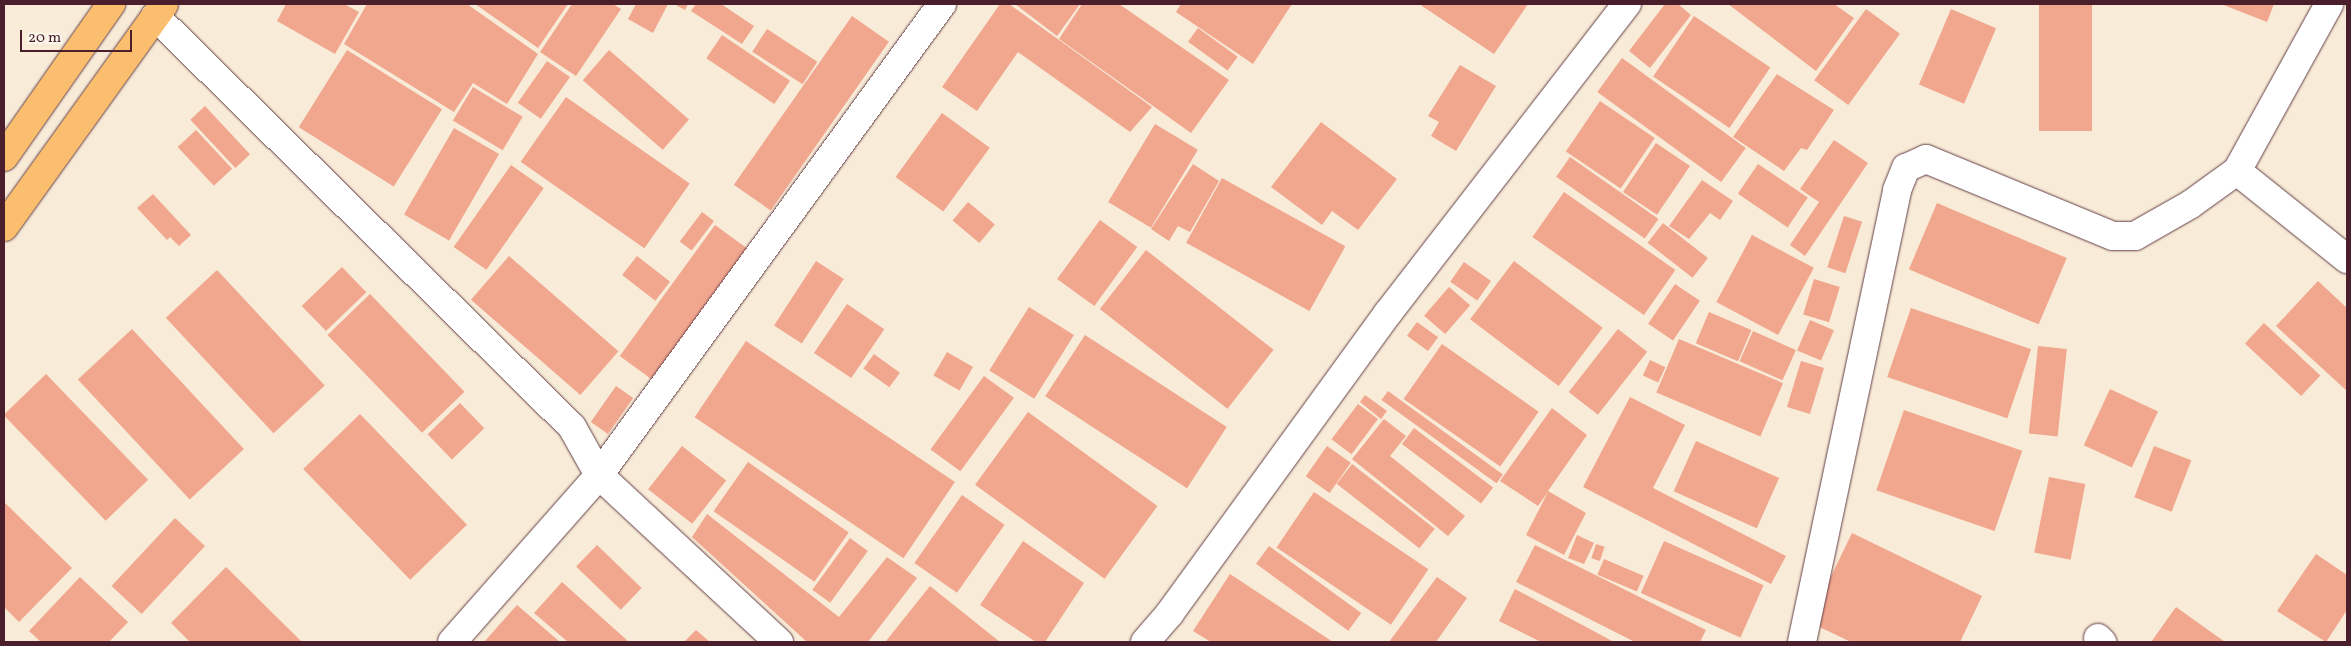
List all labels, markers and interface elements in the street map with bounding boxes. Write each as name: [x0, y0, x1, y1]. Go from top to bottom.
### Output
scale bar: [22, 20, 135, 52]
text: 20 m: [28, 28, 61, 49]

